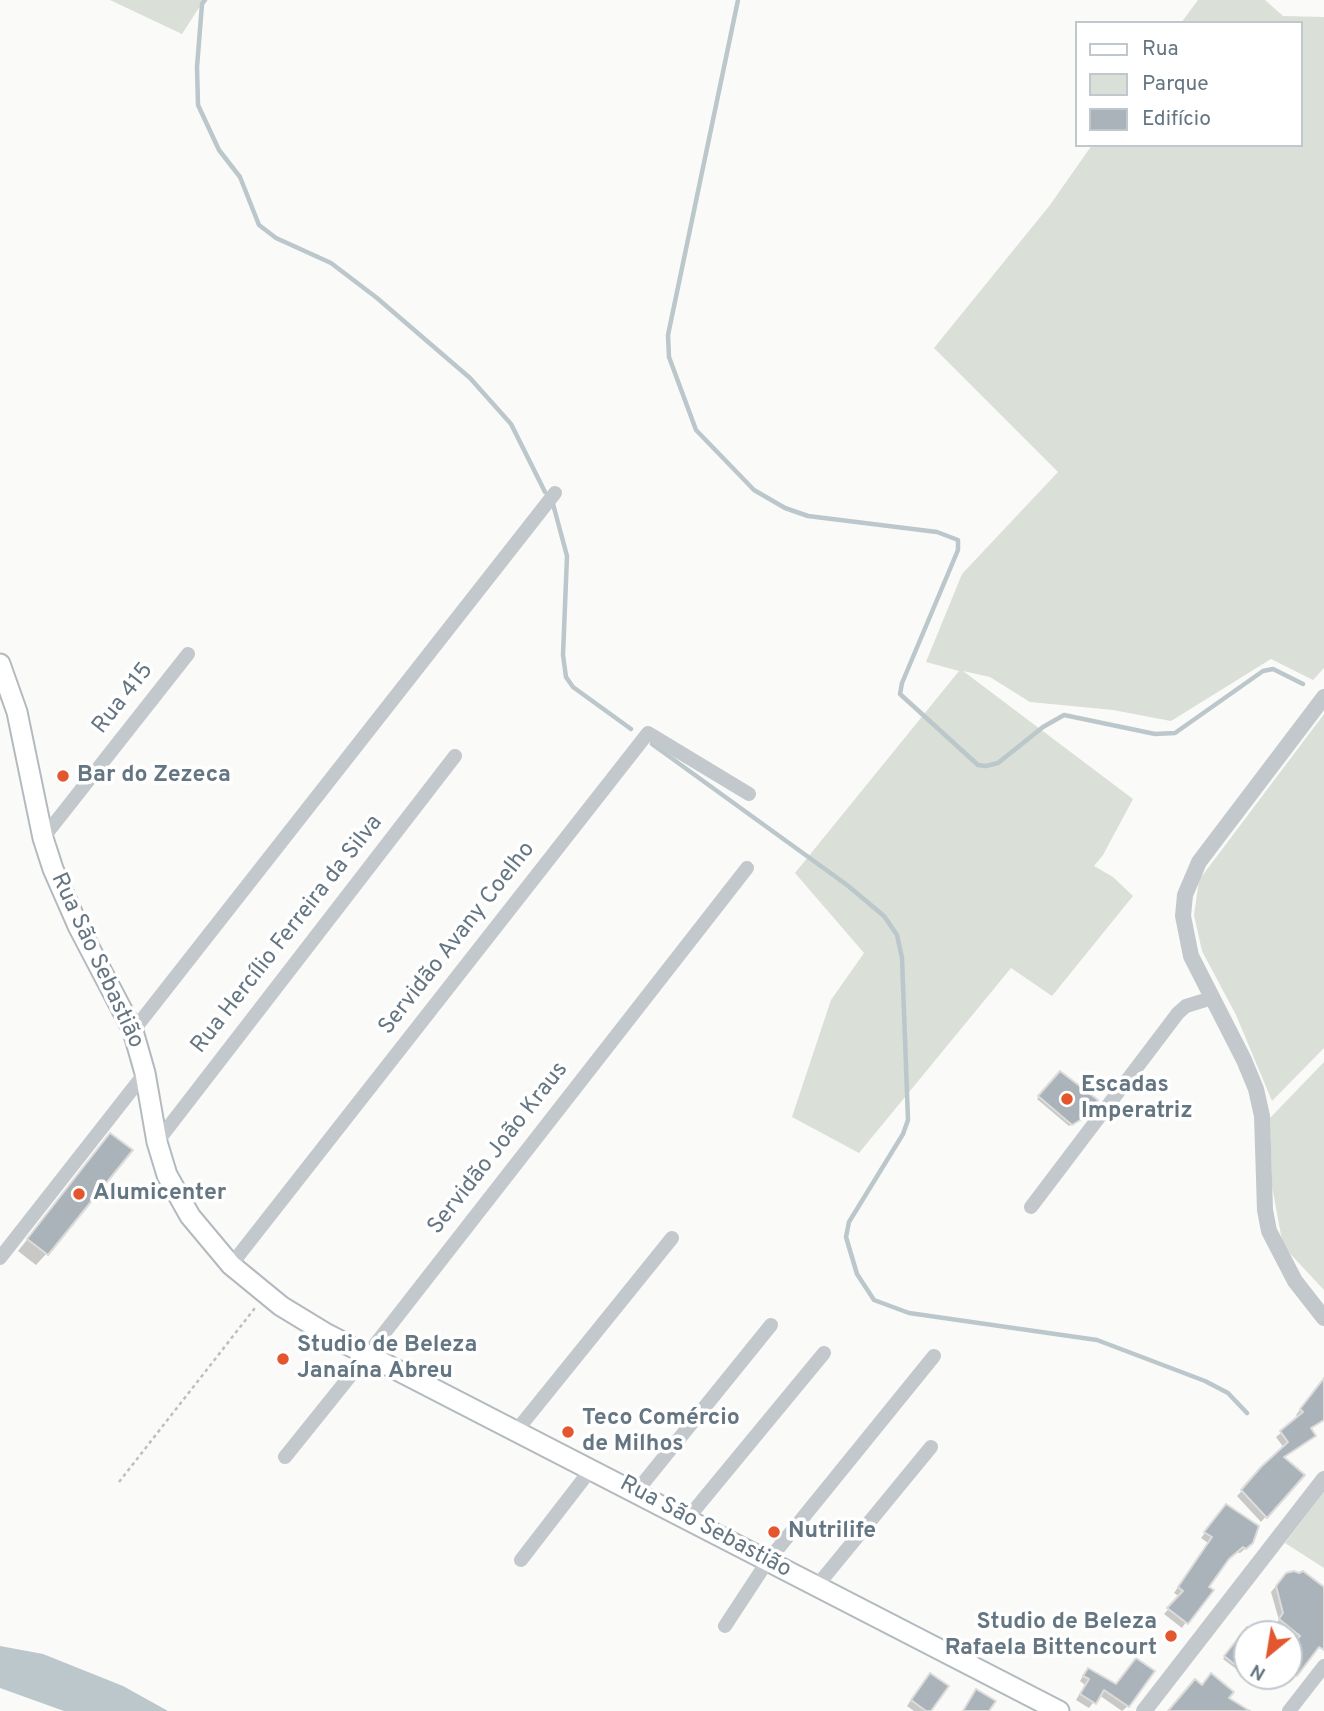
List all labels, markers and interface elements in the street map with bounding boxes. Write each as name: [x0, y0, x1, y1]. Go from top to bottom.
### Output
legend: [1076, 21, 1303, 147]
text: Rua: [1142, 36, 1179, 63]
text: Parque: [1142, 71, 1209, 98]
text: Edifício: [1142, 106, 1211, 133]
street label: Rua 415: [88, 658, 160, 740]
place label: Bar do Zezeca: [77, 762, 231, 790]
marker: Bar do Zezeca: [55, 768, 71, 784]
street label: Rua Hercílio Ferreira da Silva: [186, 810, 390, 1060]
street label: Servidão Avany Coelho: [374, 837, 542, 1041]
street label: Rua São Sebastião: [43, 869, 149, 1053]
street label: Servidão João Kraus: [423, 1057, 575, 1241]
place label: Escadas Imperatriz: [1081, 1072, 1193, 1126]
marker: Escadas Imperatriz: [1059, 1091, 1075, 1107]
place label: Alumicenter: [93, 1180, 226, 1208]
marker: Alumicenter: [71, 1186, 87, 1202]
place label: Studio de Beleza Janaína Abreu: [297, 1332, 477, 1386]
marker: Studio de Beleza Janaína Abreu: [275, 1351, 291, 1367]
place label: Teco Comércio de Milhos: [582, 1405, 740, 1459]
marker: Teco Comércio de Milhos: [560, 1424, 576, 1440]
street label: Rua São Sebastião: [614, 1471, 796, 1585]
place label: Nutrilife: [788, 1518, 876, 1546]
marker: Nutrilife: [766, 1524, 782, 1540]
place label: Studio de Beleza Rafaela Bittencourt: [945, 1609, 1157, 1663]
north arrow: [1233, 1620, 1303, 1690]
marker: Studio de Beleza Rafaela Bittencourt: [1163, 1628, 1179, 1644]
text: N: [1247, 1658, 1270, 1685]

